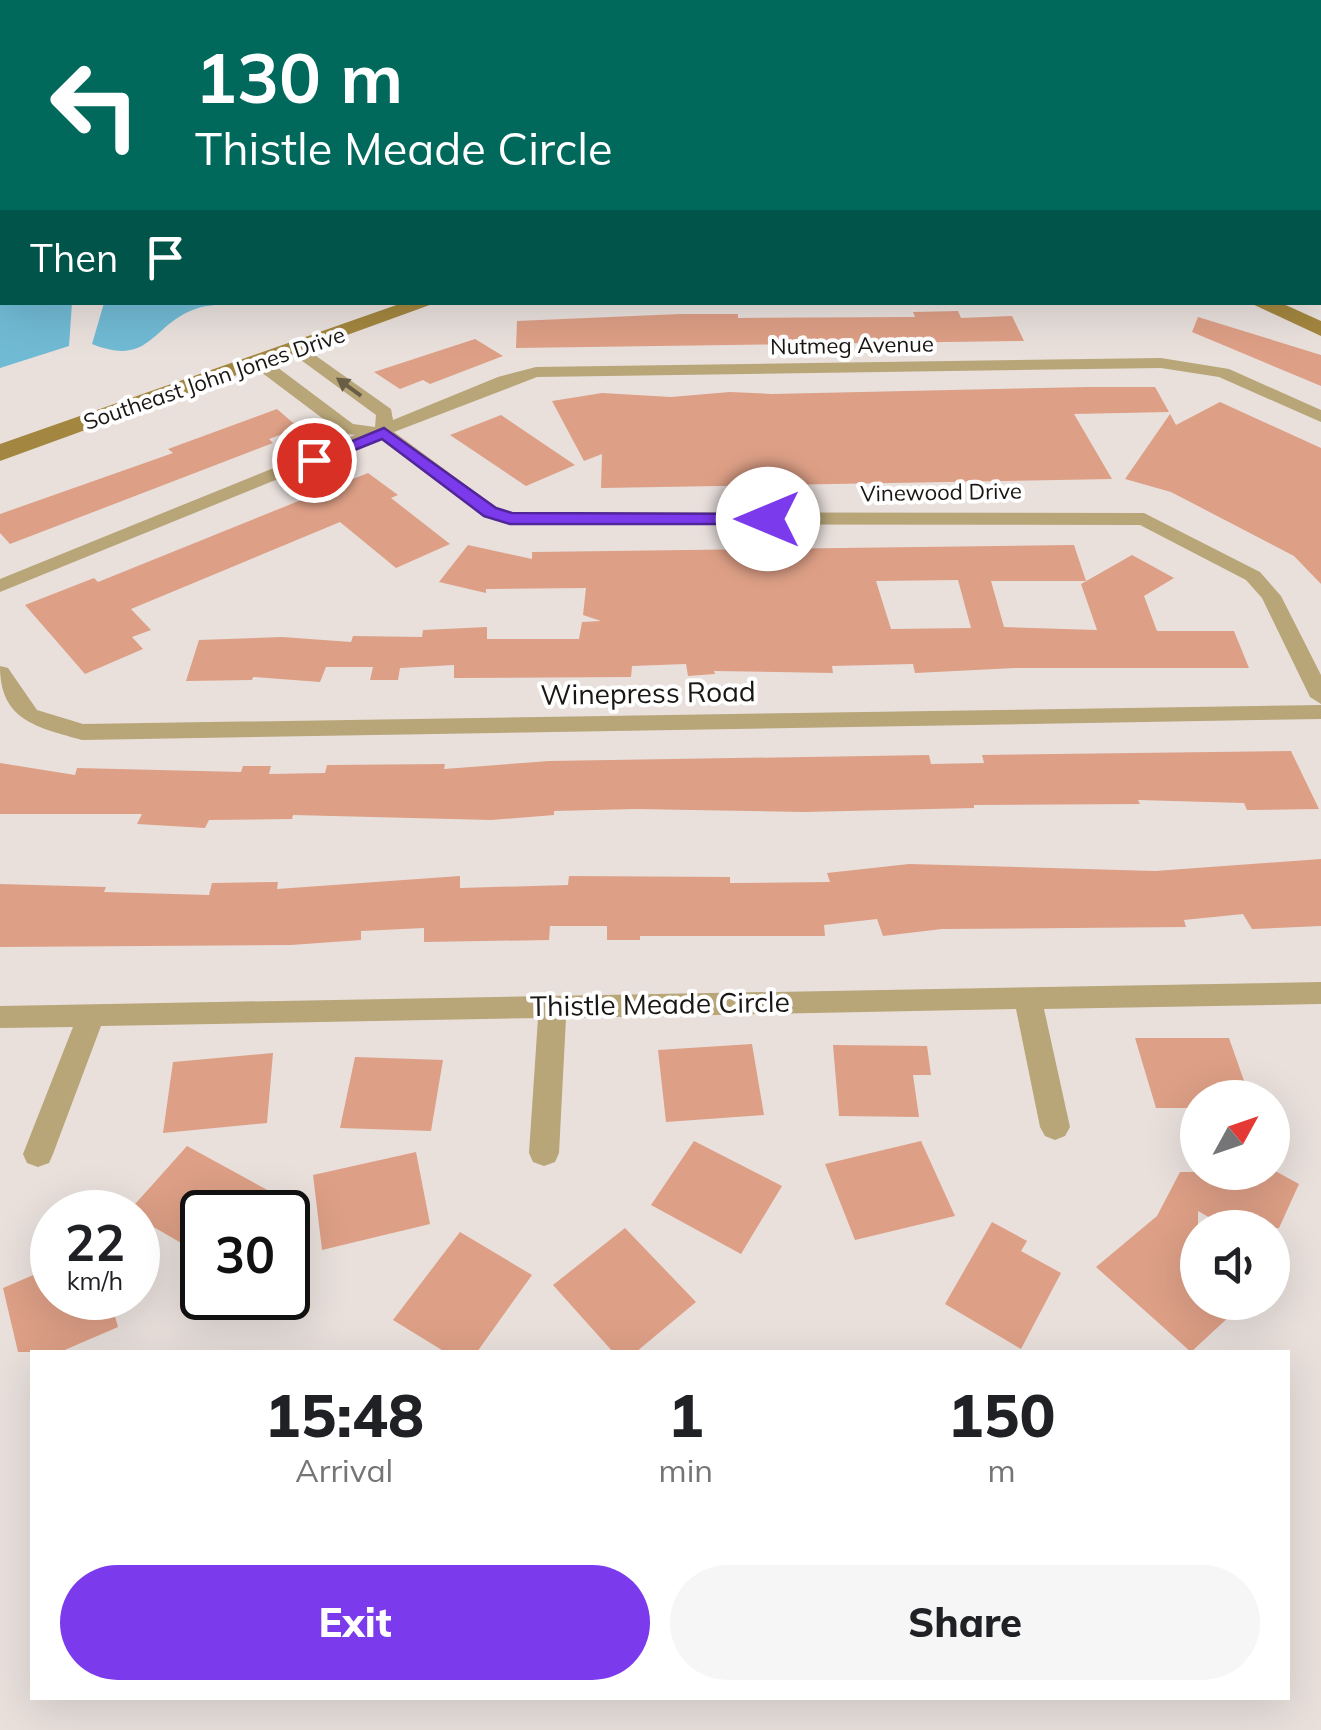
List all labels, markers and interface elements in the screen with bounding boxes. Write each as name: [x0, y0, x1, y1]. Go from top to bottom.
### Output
text: 130 m: [195, 33, 403, 121]
icon: left: [30, 40, 160, 170]
text: Thistle Meade Circle: [195, 120, 612, 176]
icon: arrive: [138, 230, 193, 285]
text: Then: [30, 234, 118, 282]
street label: Southeast John Jones Drive: [80, 320, 348, 436]
street label: Nutmeg Avenue: [770, 330, 934, 360]
one-way arrow: [336, 377, 362, 397]
pin: [272, 418, 357, 503]
icon: arrive: [287, 433, 342, 488]
position arrow: [716, 467, 820, 571]
street label: Vinewood Drive: [860, 477, 1022, 507]
street label: Winepress Road: [540, 673, 756, 712]
street label: Thistle Meade Circle: [530, 984, 790, 1023]
north arrow: [1180, 1080, 1290, 1190]
map controls: [1180, 1080, 1290, 1320]
speed limit sign: 30: [180, 1190, 310, 1320]
button: sound: [1180, 1210, 1290, 1320]
text: 22: [65, 1211, 125, 1274]
text: km/h: [67, 1265, 123, 1296]
text: 15:48: [264, 1377, 424, 1452]
text: 1: [668, 1377, 704, 1452]
text: 150: [947, 1377, 1055, 1452]
text: Arrival: [295, 1450, 393, 1490]
text: min: [659, 1450, 713, 1490]
text: m: [987, 1450, 1016, 1490]
button: Exit: [60, 1565, 650, 1680]
button: Share: [670, 1565, 1260, 1680]

